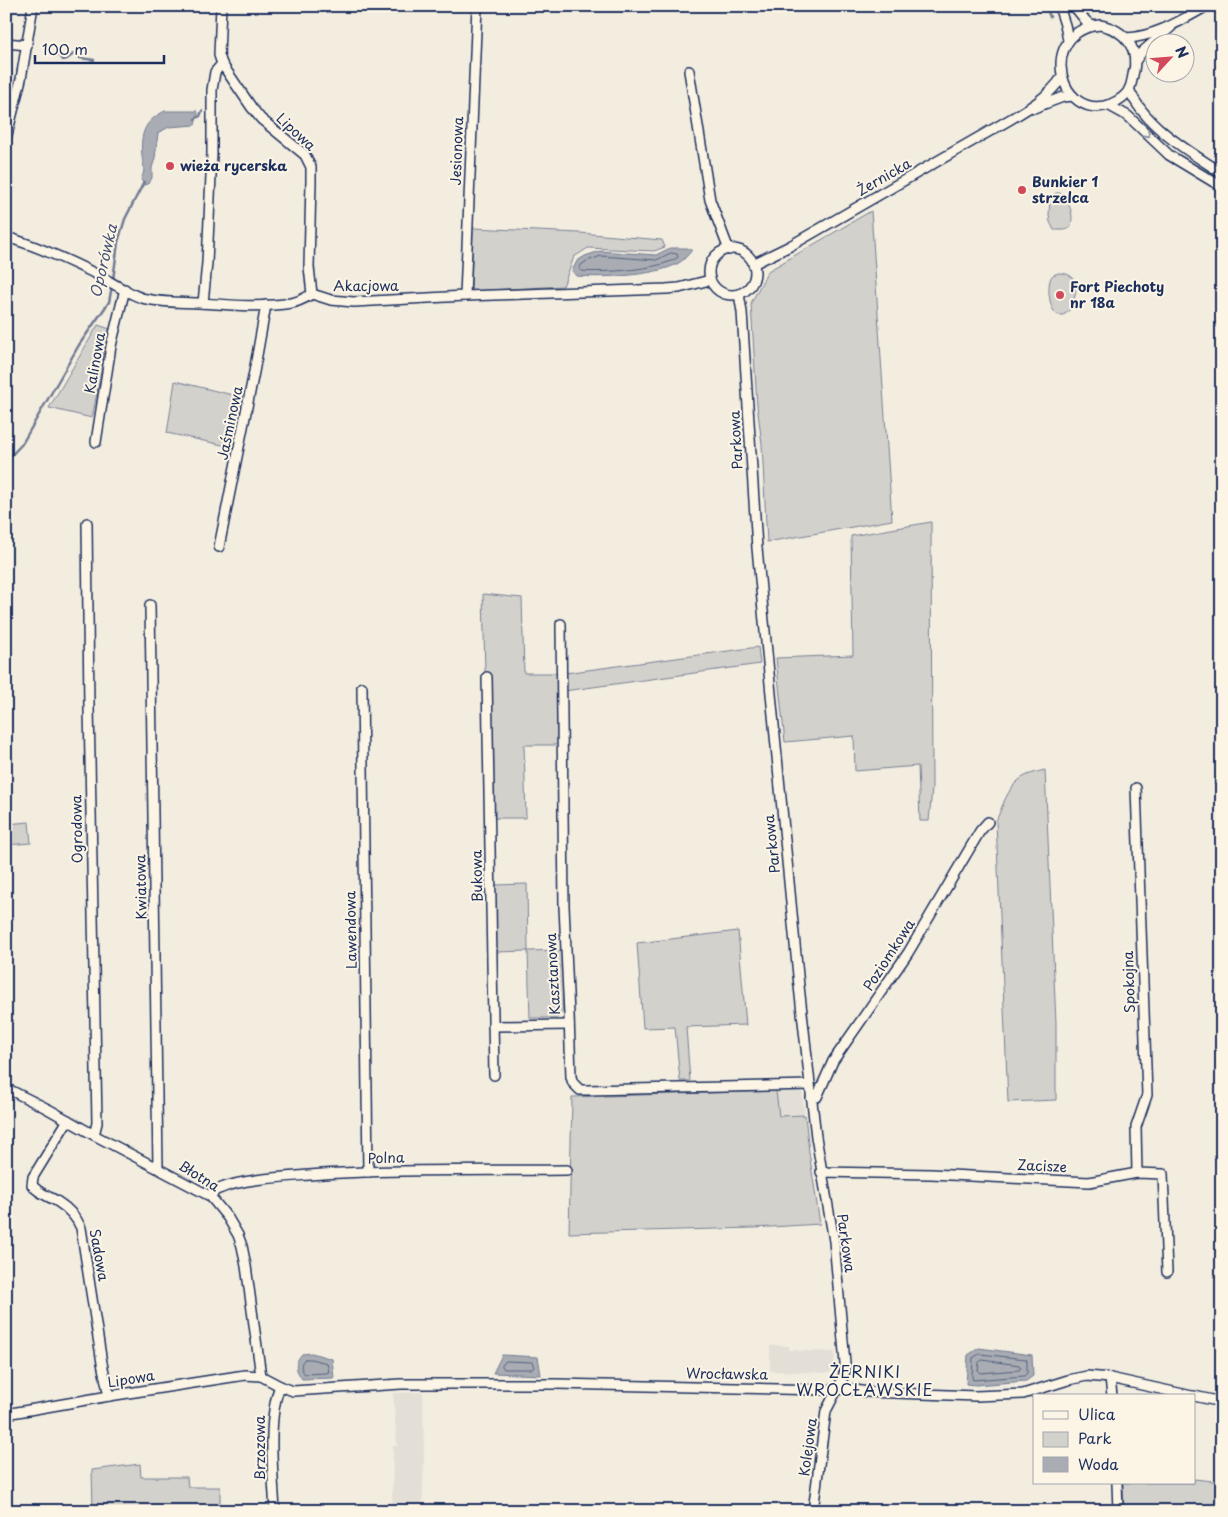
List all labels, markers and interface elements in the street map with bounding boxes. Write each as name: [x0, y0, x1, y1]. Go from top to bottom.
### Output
scale bar: [35, 32, 164, 64]
north arrow: [1146, 32, 1196, 82]
text: 100 m: [42, 37, 88, 60]
text: N: [1170, 42, 1194, 62]
street label: Lipowa: [272, 108, 321, 156]
street label: Jesionowa: [445, 116, 468, 186]
one-way arrow: [1141, 128, 1150, 137]
street label: Żernicka: [853, 152, 915, 201]
place label: wieża rycerska: [180, 155, 287, 176]
marker: wieża rycerska: [164, 160, 176, 172]
place label: Bunkier 1 strzelca: [1032, 171, 1099, 208]
marker: Bunkier 1 strzelca: [1016, 184, 1028, 196]
water label: Oporówka: [83, 221, 122, 300]
street label: Akacjowa: [333, 275, 399, 296]
place label: Fort Piechoty nr 18a: [1070, 276, 1164, 313]
marker: Fort Piechoty nr 18a: [1054, 289, 1066, 301]
street label: Kalinowa: [79, 330, 110, 395]
street label: Jaśminowa: [211, 384, 248, 462]
street label: Parkowa: [723, 410, 748, 470]
street label: Ogrodowa: [65, 794, 88, 863]
street label: Parkowa: [758, 813, 785, 874]
street label: Bukowa: [466, 850, 487, 902]
street label: Kwiatowa: [129, 854, 152, 920]
street label: Lawendowa: [339, 890, 362, 969]
street label: Poziomkowa: [857, 914, 920, 995]
street label: Kasztanowa: [540, 932, 565, 1015]
street label: Spokojna: [1117, 950, 1140, 1013]
street label: Polna: [367, 1146, 405, 1169]
street label: Zacisze: [1017, 1154, 1067, 1177]
street label: Błotna: [175, 1155, 224, 1196]
street label: Parkowa: [832, 1212, 861, 1274]
street label: Sadowa: [85, 1227, 114, 1283]
district label: ŻERNIKI WROCŁAWSKIE: [796, 1359, 934, 1401]
street label: Wrocławska: [686, 1362, 768, 1385]
street label: Lipowa: [106, 1364, 156, 1393]
legend: [1033, 1394, 1196, 1484]
text: Ulica: [1078, 1402, 1116, 1425]
street label: Brzozowa: [249, 1415, 270, 1480]
street label: Kolejowa: [793, 1416, 822, 1477]
text: Park: [1078, 1426, 1112, 1449]
text: Woda: [1078, 1452, 1119, 1475]

